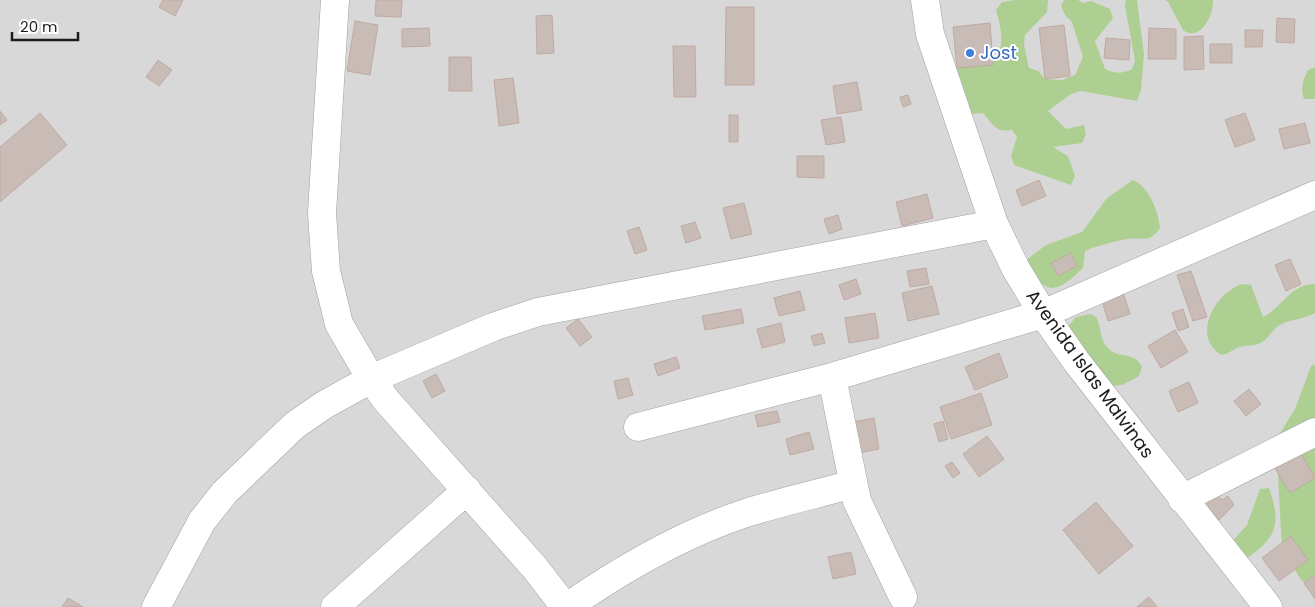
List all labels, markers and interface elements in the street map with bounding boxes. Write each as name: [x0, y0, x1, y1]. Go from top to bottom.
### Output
scale bar: [12, 10, 79, 42]
text: 20 m: [20, 16, 58, 37]
place label: Jost: [980, 40, 1017, 65]
marker: Jost: [964, 47, 976, 59]
street label: Avenida Islas Malvinas: [1021, 284, 1160, 463]

